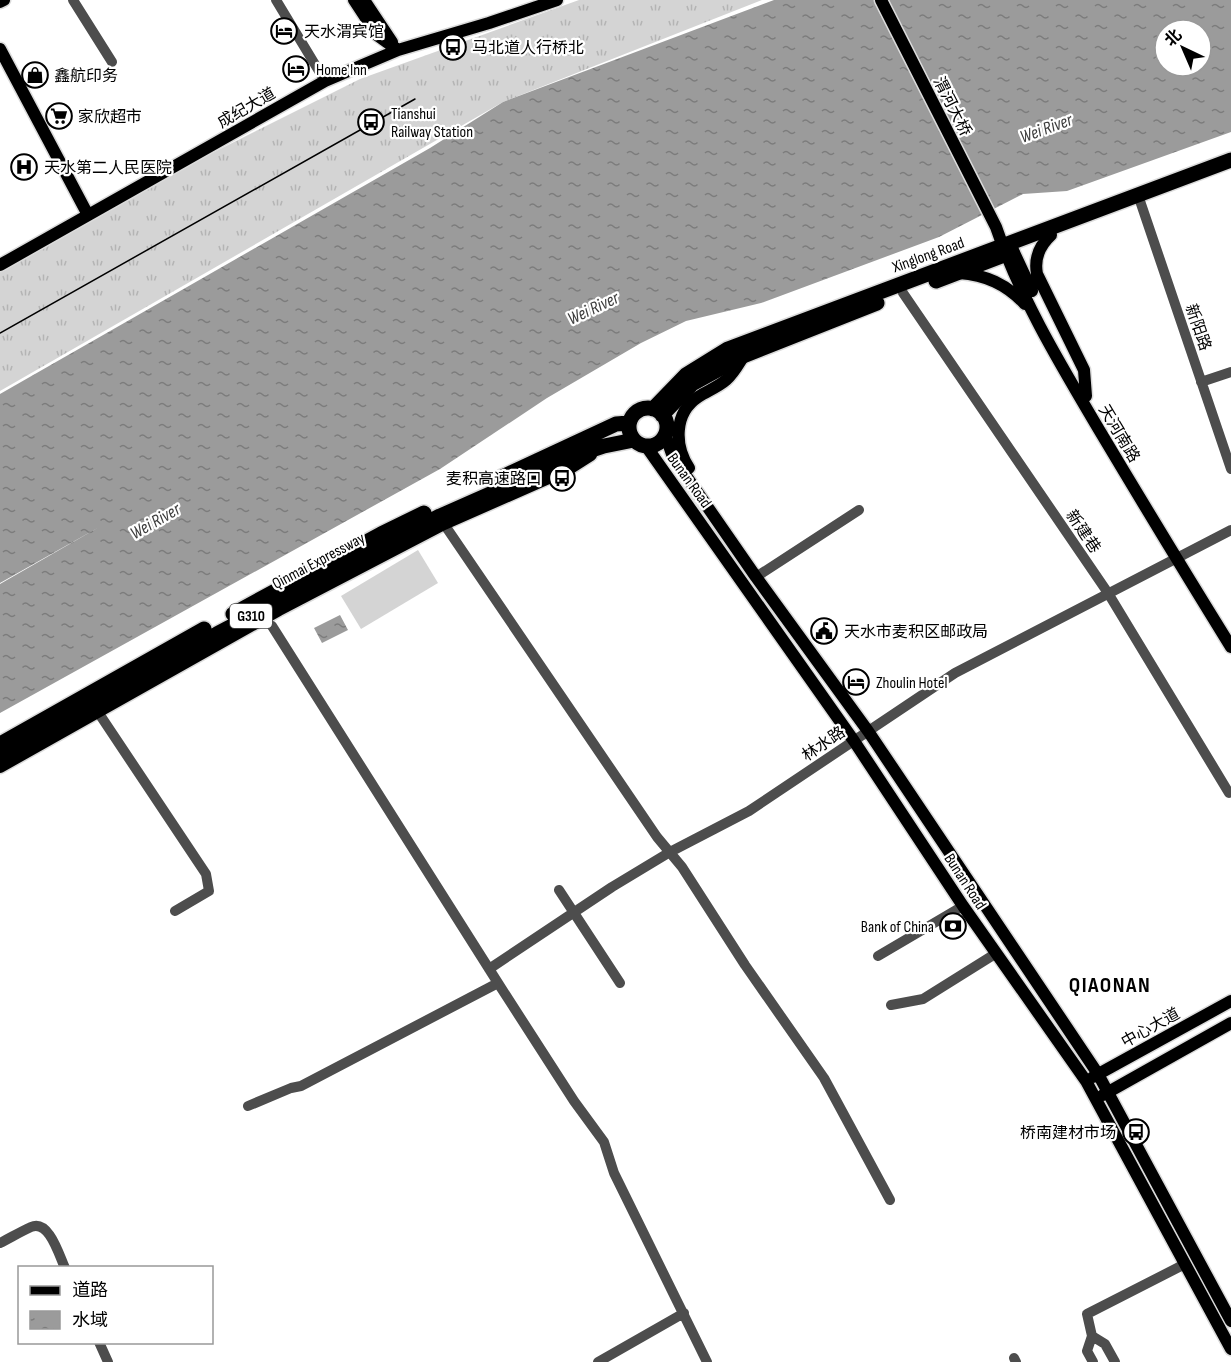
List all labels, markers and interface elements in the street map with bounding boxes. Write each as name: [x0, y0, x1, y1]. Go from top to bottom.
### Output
hotel icon: 天水渭宾馆: [269, 16, 299, 46]
north arrow: [1153, 18, 1213, 78]
place label: 天水渭宾馆: [304, 23, 384, 42]
text: 北: [1161, 26, 1186, 51]
bus stop icon: 马北道人行桥北: [438, 32, 468, 62]
place label: 马北道人行桥北: [472, 39, 584, 58]
hotel icon: Home Inn: [281, 54, 311, 84]
shop icon: 鑫航印务: [20, 60, 50, 90]
place label: Home Inn: [316, 61, 367, 80]
place label: 鑫航印务: [54, 67, 118, 86]
street label: 渭河大桥: [929, 74, 975, 140]
street label: 成纪大道: [214, 84, 279, 133]
supermarket icon: 家欣超市: [44, 101, 74, 131]
place label: Tianshui Railway Station: [391, 105, 473, 142]
bus stop icon: Tianshui Railway Station: [356, 107, 386, 137]
place label: 家欣超市: [78, 108, 142, 127]
water label: Wei River: [1017, 109, 1076, 148]
hospital icon: 天水第二人民医院: [9, 152, 39, 182]
place label: 天水第二人民医院: [44, 159, 172, 178]
street label: Xinglong Road: [889, 234, 967, 278]
water label: Wei River: [564, 287, 623, 329]
street label: 新阳路: [1181, 302, 1214, 353]
street label: 天河南路: [1094, 401, 1143, 466]
street label: Bunan Road: [663, 450, 715, 512]
bus stop icon: 麦积高速路口: [547, 463, 577, 493]
place label: 麦积高速路口: [446, 470, 542, 489]
water label: Wei River: [126, 498, 185, 544]
street label: 新建巷: [1061, 507, 1104, 557]
street label: Qinmai Expressway: [269, 529, 368, 594]
road number: G310: [230, 604, 272, 628]
public building icon: 天水市麦积区邮政局: [809, 616, 839, 646]
place label: 天水市麦积区邮政局: [844, 623, 988, 642]
hotel icon: Zhoulin Hotel: [841, 667, 871, 697]
place label: Zhoulin Hotel: [876, 674, 947, 693]
street label: 林水路: [799, 723, 849, 766]
street label: Bunan Road: [940, 850, 990, 913]
bank icon: Bank of China: [938, 911, 968, 941]
place label: Bank of China: [861, 918, 934, 937]
district label: QIAONAN: [1069, 972, 1151, 999]
street label: 中心大道: [1118, 1004, 1183, 1052]
bus stop icon: 桥南建材市场: [1121, 1117, 1151, 1147]
place label: 桥南建材市场: [1020, 1124, 1116, 1143]
legend: [18, 1266, 213, 1344]
text: 道路: [72, 1280, 108, 1301]
text: 水域: [72, 1310, 108, 1331]

